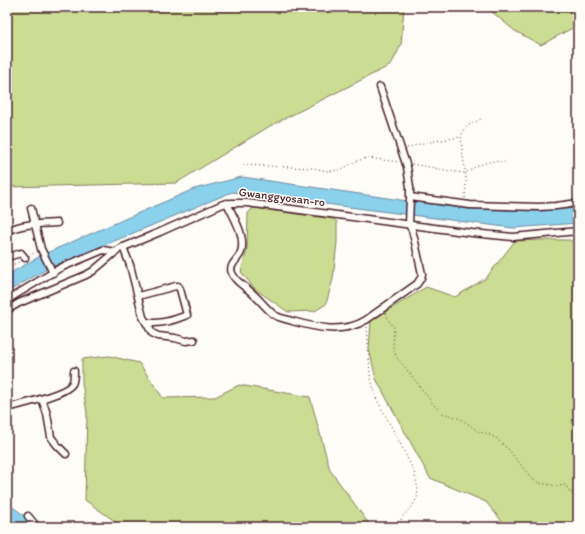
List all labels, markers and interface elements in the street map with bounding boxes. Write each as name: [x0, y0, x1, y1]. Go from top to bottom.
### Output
street label: Gwanggyosan-ro: [238, 185, 326, 209]

